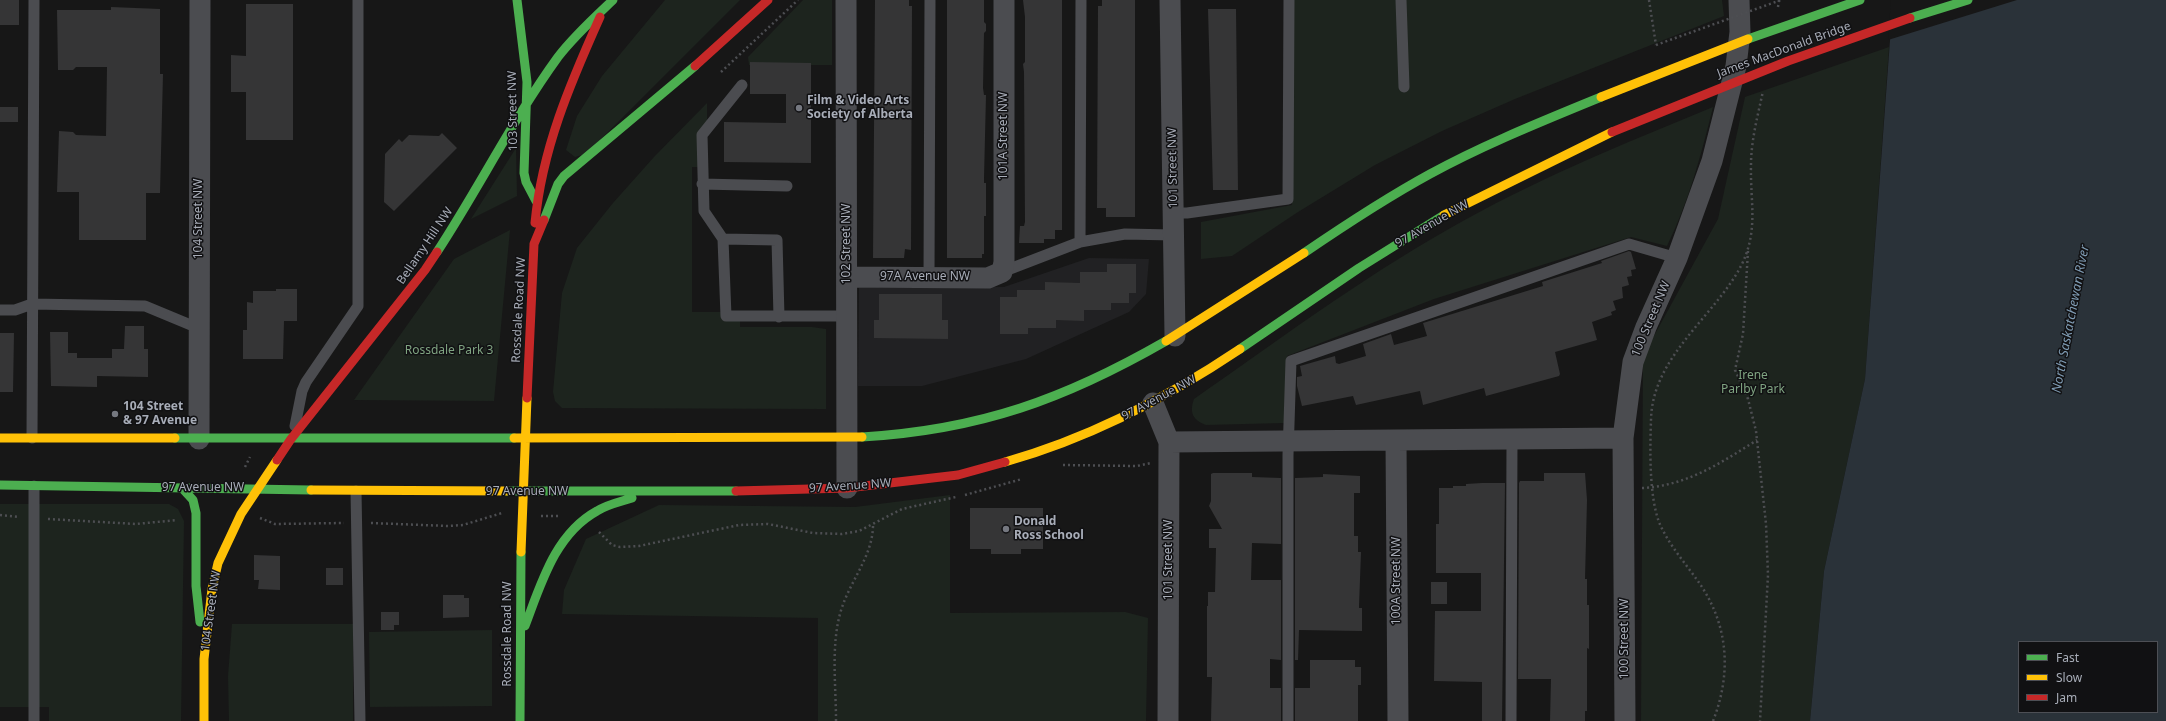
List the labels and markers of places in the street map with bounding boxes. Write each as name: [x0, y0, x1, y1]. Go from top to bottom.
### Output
place label: Film & Video Arts Society of Alberta: [807, 94, 913, 122]
marker: Film & Video Arts Society of Alberta: [794, 103, 804, 113]
place label: 104 Street & 97 Avenue: [123, 400, 197, 428]
marker: 104 Street & 97 Avenue: [110, 409, 120, 419]
place label: Donald Ross School: [1014, 515, 1084, 543]
marker: Donald Ross School: [1001, 524, 1011, 534]

